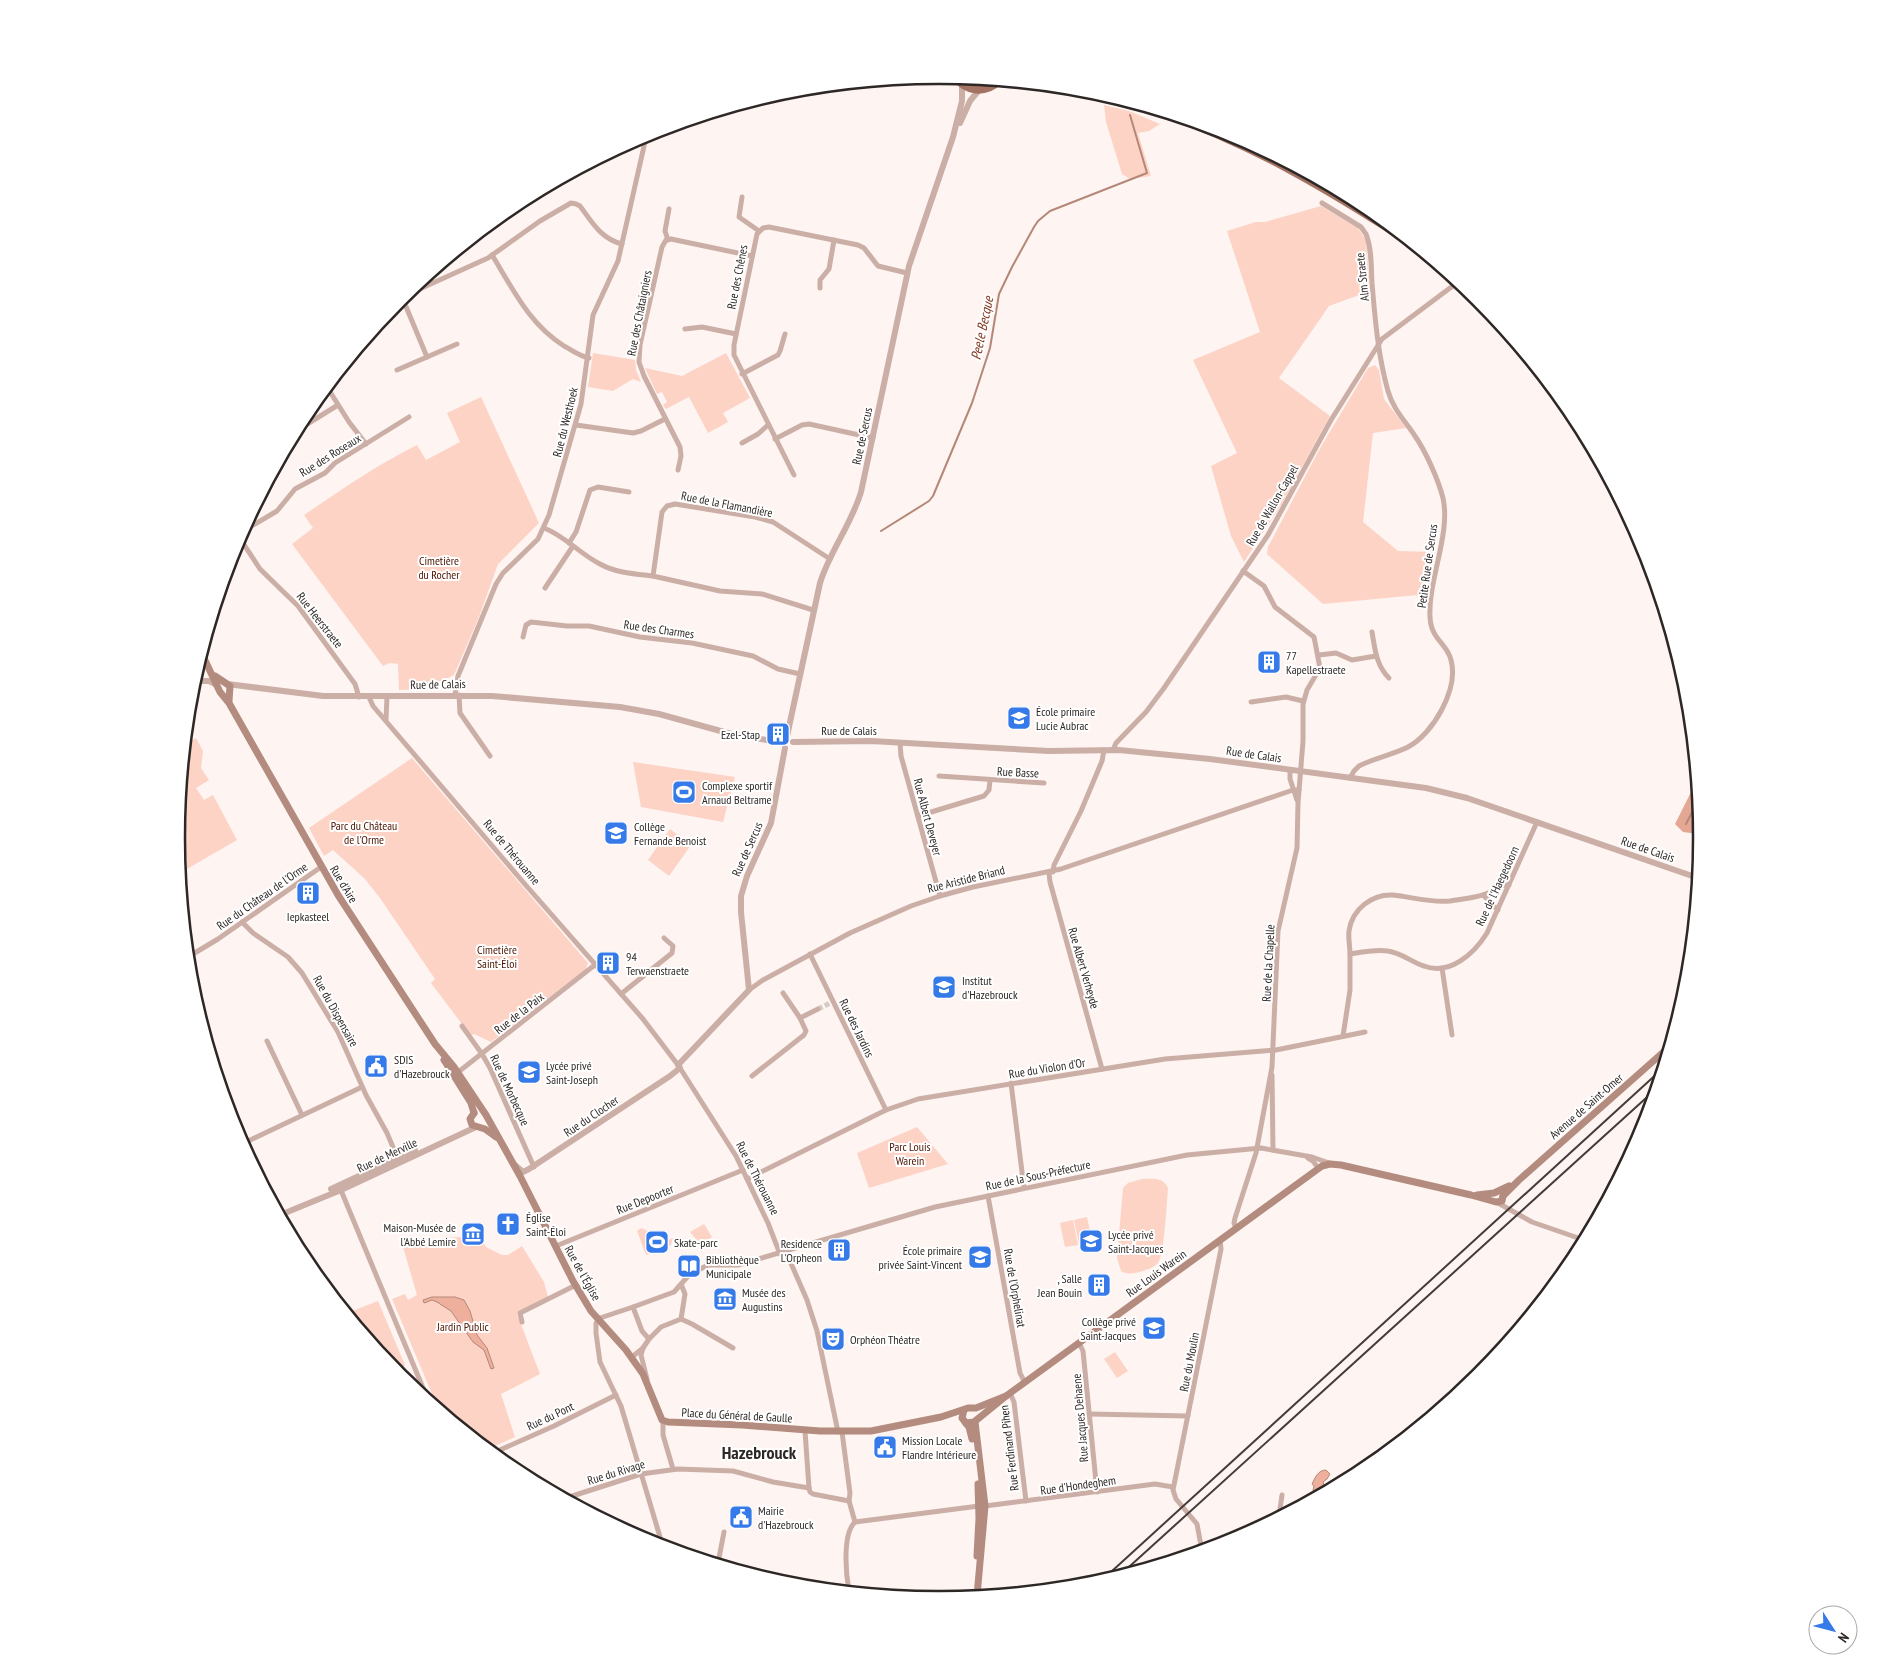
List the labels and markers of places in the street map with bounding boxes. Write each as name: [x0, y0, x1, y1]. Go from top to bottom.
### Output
place label: 77 Kapellestraete: [1286, 648, 1346, 677]
building icon: 77 Kapellestraete: [1256, 649, 1282, 675]
place label: École primaire Lucie Aubrac: [1036, 704, 1095, 733]
school or university icon: École primaire Lucie Aubrac: [1006, 705, 1032, 731]
building icon: Ezel-Stap: [765, 721, 791, 747]
place label: Ezel-Stap: [721, 727, 760, 742]
place label: Complexe sportif Arnaud Beltrame: [702, 778, 773, 807]
sports icon: Complexe sportif Arnaud Beltrame: [671, 779, 697, 805]
place label: Collège Fernande Benoist: [634, 819, 707, 848]
school or university icon: Collège Fernande Benoist: [603, 820, 629, 846]
building icon: Iepkasteel: [295, 880, 321, 906]
place label: Iepkasteel: [287, 909, 329, 924]
place label: 94 Terwaenstraete: [626, 949, 689, 978]
building icon: 94 Terwaenstraete: [595, 950, 621, 976]
place label: Institut d'Hazebrouck: [962, 973, 1018, 1002]
school or university icon: Institut d'Hazebrouck: [931, 974, 957, 1000]
place label: SDIS d'Hazebrouck: [394, 1052, 450, 1081]
public building icon: SDIS d'Hazebrouck: [363, 1053, 389, 1079]
place label: Lycée privé Saint-Joseph: [546, 1058, 598, 1087]
school or university icon: Lycée privé Saint-Joseph: [516, 1059, 542, 1085]
place label: Église Saint-Éloi: [526, 1210, 566, 1239]
church icon: Église Saint-Éloi: [495, 1211, 521, 1237]
place label: Maison-Musée de l'Abbé Lemire: [384, 1220, 456, 1249]
museum icon: Maison-Musée de l'Abbé Lemire: [460, 1221, 486, 1247]
place label: Lycée privé Saint-Jacques: [1108, 1227, 1164, 1256]
school or university icon: Lycée privé Saint-Jacques: [1078, 1228, 1104, 1254]
sports icon: Skate-parc: [644, 1229, 670, 1255]
place label: Skate-parc: [674, 1235, 719, 1250]
place label: Residence L'Orpheon: [781, 1236, 822, 1265]
building icon: Residence L'Orpheon: [826, 1237, 852, 1263]
place label: École primaire privée Saint-Vincent: [879, 1243, 963, 1272]
school or university icon: École primaire privée Saint-Vincent: [967, 1244, 993, 1270]
place label: Bibliothèque Municipale: [706, 1252, 759, 1281]
library icon: Bibliothèque Municipale: [676, 1253, 702, 1279]
place label: , Salle Jean Bouin: [1037, 1271, 1082, 1300]
building icon: , Salle Jean Bouin: [1086, 1272, 1112, 1298]
place label: Musée des Augustins: [742, 1285, 785, 1314]
museum icon: Musée des Augustins: [712, 1286, 738, 1312]
place label: Collège privé Saint-Jacques: [1081, 1314, 1136, 1343]
school or university icon: Collège privé Saint-Jacques: [1141, 1315, 1167, 1341]
theatre icon: Orphéon Théatre: [820, 1326, 846, 1352]
place label: Orphéon Théatre: [850, 1332, 920, 1347]
place label: Mission Locale Flandre Intérieure: [902, 1433, 976, 1462]
public building icon: Mission Locale Flandre Intérieure: [872, 1434, 898, 1460]
place label: Mairie d'Hazebrouck: [758, 1503, 814, 1532]
public building icon: Mairie d'Hazebrouck: [728, 1504, 754, 1530]

